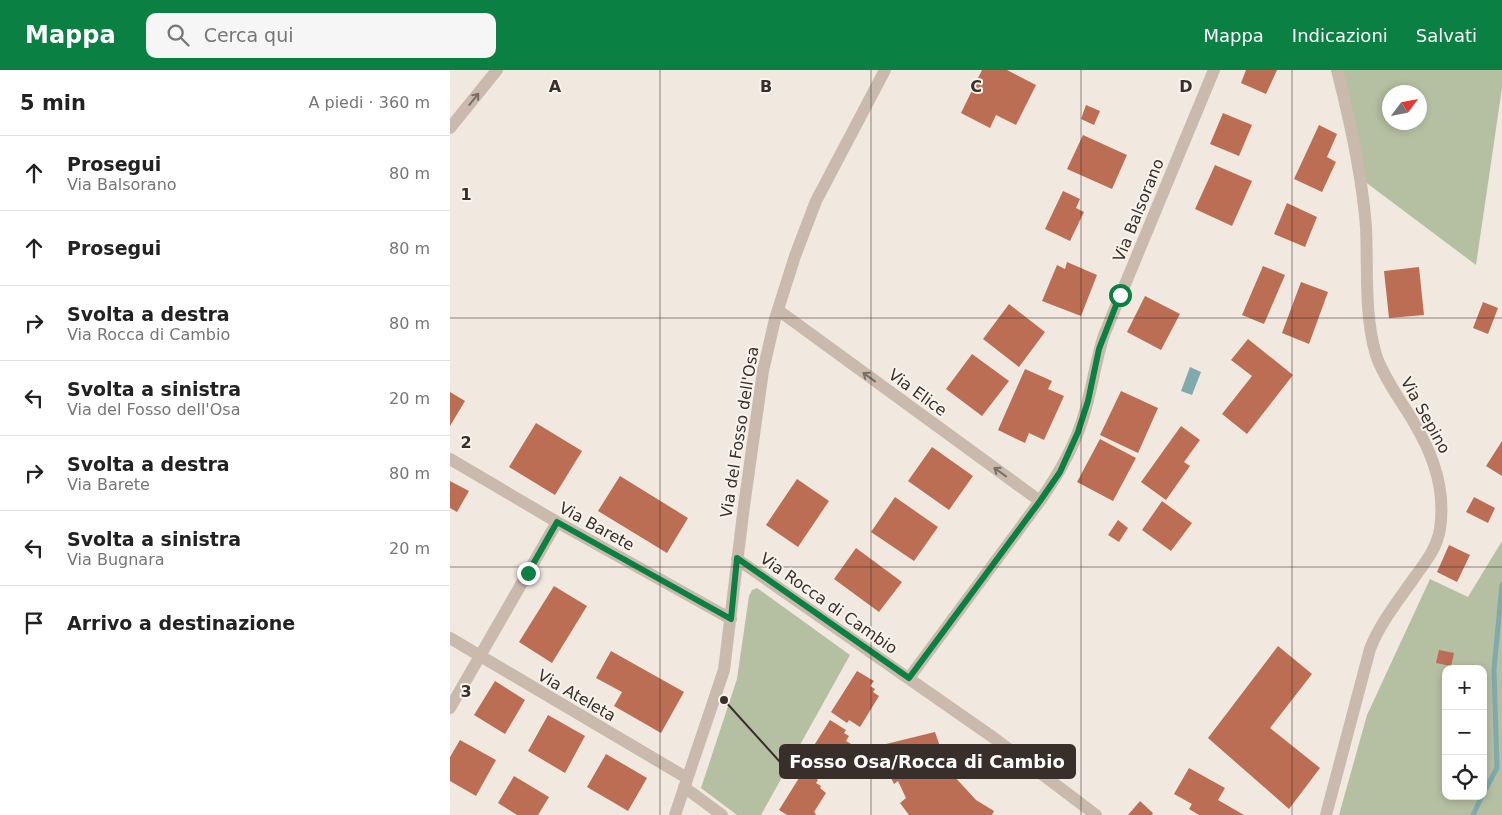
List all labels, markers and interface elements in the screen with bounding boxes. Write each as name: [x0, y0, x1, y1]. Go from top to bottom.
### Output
search box: [146, 13, 496, 58]
text: Mappa: [25, 21, 116, 49]
icon: search: [164, 21, 192, 49]
text: Cerca qui: [204, 24, 294, 46]
text: Mappa: [1203, 25, 1264, 46]
text: Indicazioni: [1292, 25, 1388, 46]
text: Salvati: [1416, 25, 1477, 46]
text: A: [549, 77, 562, 96]
text: B: [760, 77, 772, 96]
text: C: [970, 77, 982, 96]
text: D: [1179, 77, 1193, 96]
north arrow: [1382, 85, 1427, 130]
text: 5 min: [20, 91, 86, 115]
text: A piedi · 360 m: [308, 93, 430, 112]
one-way arrow: [468, 93, 479, 106]
text: Prosegui: [67, 153, 161, 175]
street label: Via Balsorano: [1109, 156, 1168, 265]
icon: ahead: [20, 159, 48, 187]
text: 80 m: [389, 164, 430, 183]
text: Via Balsorano: [67, 175, 177, 194]
text: 1: [460, 185, 472, 204]
icon: ahead: [20, 234, 48, 262]
text: Prosegui: [67, 237, 161, 259]
text: 80 m: [389, 239, 430, 258]
route start: [1109, 284, 1132, 307]
text: Svolta a destra: [67, 303, 230, 325]
icon: right: [20, 309, 48, 337]
text: 80 m: [389, 314, 430, 333]
text: Via Rocca di Cambio: [67, 325, 230, 344]
street label: Via del Fosso dell'Osa: [717, 345, 762, 519]
street label: Via Elice: [885, 365, 951, 420]
one-way arrow: [863, 371, 876, 382]
street label: Via Sepino: [1397, 374, 1454, 457]
text: Svolta a sinistra: [67, 378, 241, 400]
icon: left: [20, 384, 48, 412]
text: 20 m: [389, 389, 430, 408]
text: Via del Fosso dell'Osa: [67, 400, 240, 419]
text: 2: [460, 433, 472, 452]
text: Svolta a destra: [67, 453, 230, 475]
icon: right: [20, 459, 48, 487]
text: 80 m: [389, 464, 430, 483]
one-way arrow: [994, 467, 1008, 477]
text: Via Barete: [67, 475, 150, 494]
street label: Via Barete: [556, 498, 638, 555]
text: Svolta a sinistra: [67, 528, 241, 550]
icon: left: [20, 534, 48, 562]
text: 20 m: [389, 539, 430, 558]
street label: Via Rocca di Cambio: [756, 549, 901, 658]
text: Via Bugnara: [67, 550, 165, 569]
route end: [517, 562, 540, 585]
icon: arrive: [20, 609, 48, 637]
text: Arrivo a destinazione: [67, 612, 295, 634]
street label: Via Ateleta: [534, 665, 619, 725]
map controls: [1442, 665, 1487, 800]
button: +: [1442, 665, 1487, 710]
text: 3: [460, 682, 472, 701]
button: −: [1442, 710, 1487, 755]
callout: Fosso Osa/Rocca di Cambio: [780, 745, 1075, 778]
text: Fosso Osa/Rocca di Cambio: [789, 751, 1065, 772]
button: locate: [1442, 755, 1487, 800]

